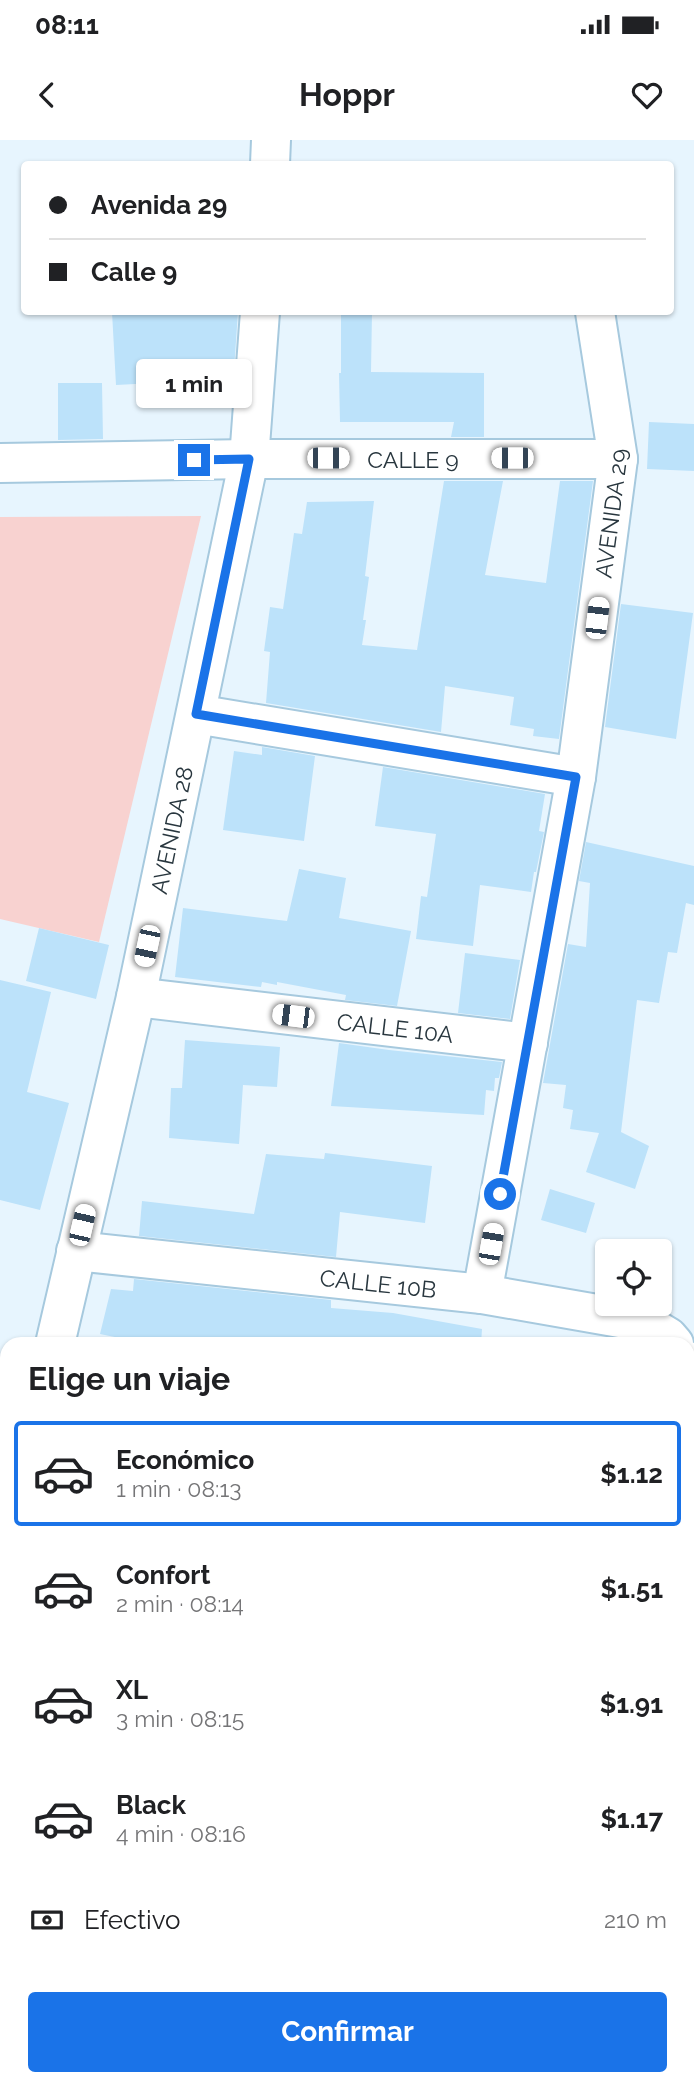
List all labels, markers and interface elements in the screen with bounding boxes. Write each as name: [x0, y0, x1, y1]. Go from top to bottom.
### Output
text: 08:11: [35, 10, 99, 40]
icon: back: [28, 76, 66, 114]
text: Hoppr: [299, 76, 395, 113]
icon: heart: [628, 76, 666, 114]
text: Avenida 29: [91, 190, 227, 220]
text: Calle 9: [91, 257, 177, 287]
callout: 1 min: [136, 358, 252, 408]
text: 1 min: [165, 370, 223, 397]
route end: [178, 444, 210, 476]
street label: CALLE 9: [367, 446, 459, 473]
car: [308, 448, 350, 469]
car: [492, 448, 534, 469]
street label: AVENIDA 29: [589, 448, 632, 580]
car: [585, 596, 610, 640]
street label: AVENIDA 28: [145, 764, 198, 896]
car: [133, 923, 162, 969]
car: [271, 1003, 316, 1029]
street label: CALLE 10A: [336, 1007, 455, 1048]
route start: [484, 1178, 516, 1210]
car: [68, 1202, 97, 1248]
car: [478, 1221, 505, 1267]
map controls: [595, 1239, 672, 1316]
button: locate: [595, 1239, 672, 1316]
street label: CALLE 10B: [319, 1263, 438, 1303]
text: Elige un viaje: [28, 1360, 230, 1397]
icon: car: [32, 1442, 95, 1505]
text: Económico: [116, 1445, 254, 1475]
text: $1.12: [600, 1459, 663, 1489]
text: 1 min · 08:13: [116, 1475, 242, 1502]
icon: car: [32, 1557, 95, 1620]
text: Confort: [116, 1560, 210, 1590]
text: $1.51: [601, 1574, 663, 1604]
text: 2 min · 08:14: [116, 1590, 244, 1617]
icon: car: [32, 1672, 95, 1735]
text: XL: [116, 1675, 148, 1705]
text: $1.91: [600, 1689, 663, 1719]
text: 3 min · 08:15: [116, 1705, 244, 1732]
icon: car: [32, 1787, 95, 1850]
text: Black: [116, 1790, 186, 1820]
text: $1.17: [600, 1804, 663, 1834]
text: 4 min · 08:16: [116, 1820, 246, 1847]
icon: cash: [28, 1901, 66, 1939]
text: Efectivo: [84, 1905, 181, 1935]
text: 210 m: [604, 1906, 667, 1933]
button: Confirmar: [28, 1992, 667, 2072]

